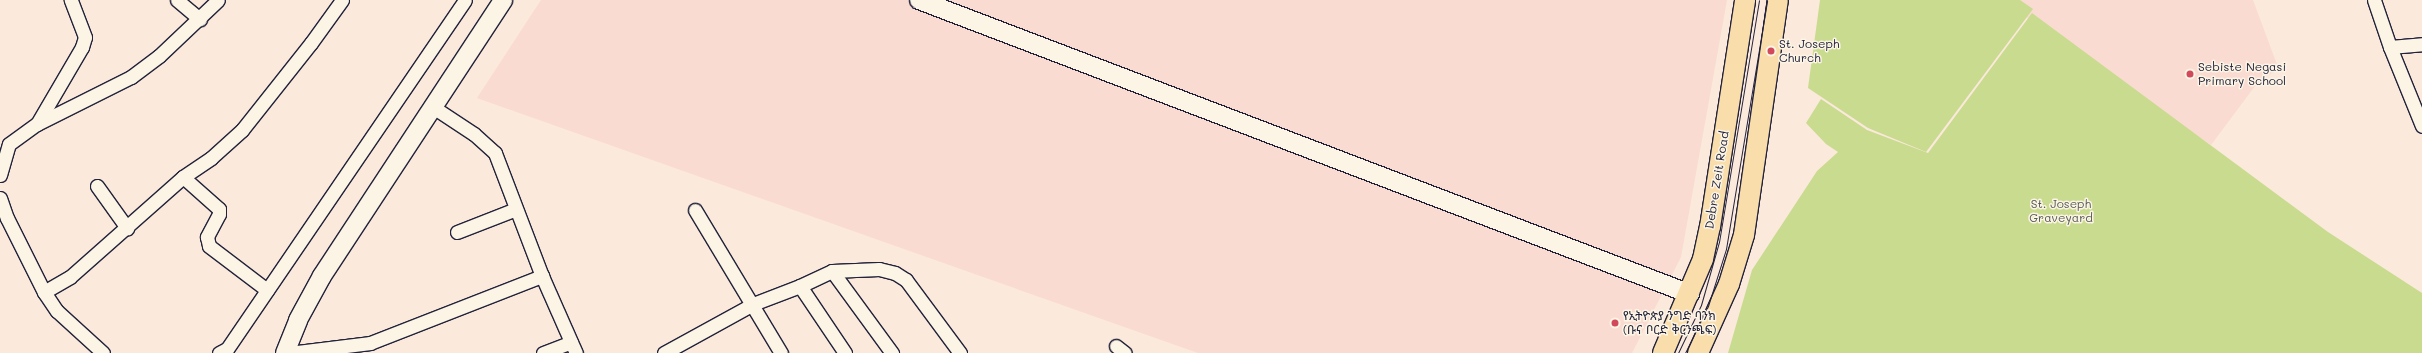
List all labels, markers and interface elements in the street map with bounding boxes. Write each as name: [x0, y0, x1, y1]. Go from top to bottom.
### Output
place label: St. Joseph Church: [1779, 37, 1840, 65]
marker: St. Joseph Church: [1766, 46, 1776, 56]
place label: Sebiste Negasi Primary School: [2198, 60, 2286, 88]
marker: Sebiste Negasi Primary School: [2185, 69, 2195, 79]
street label: Debre Zeit Road: [1702, 130, 1732, 230]
park label: St. Joseph Graveyard: [2029, 197, 2093, 225]
place label: የኢትዮጵያ ንግድ ባንክ (ቡና ቦርድ ቅርንጫፍ): [1623, 309, 1716, 337]
marker: የኢትዮጵያ ንግድ ባንክ (ቡና ቦርድ ቅርንጫፍ): [1610, 318, 1620, 328]

